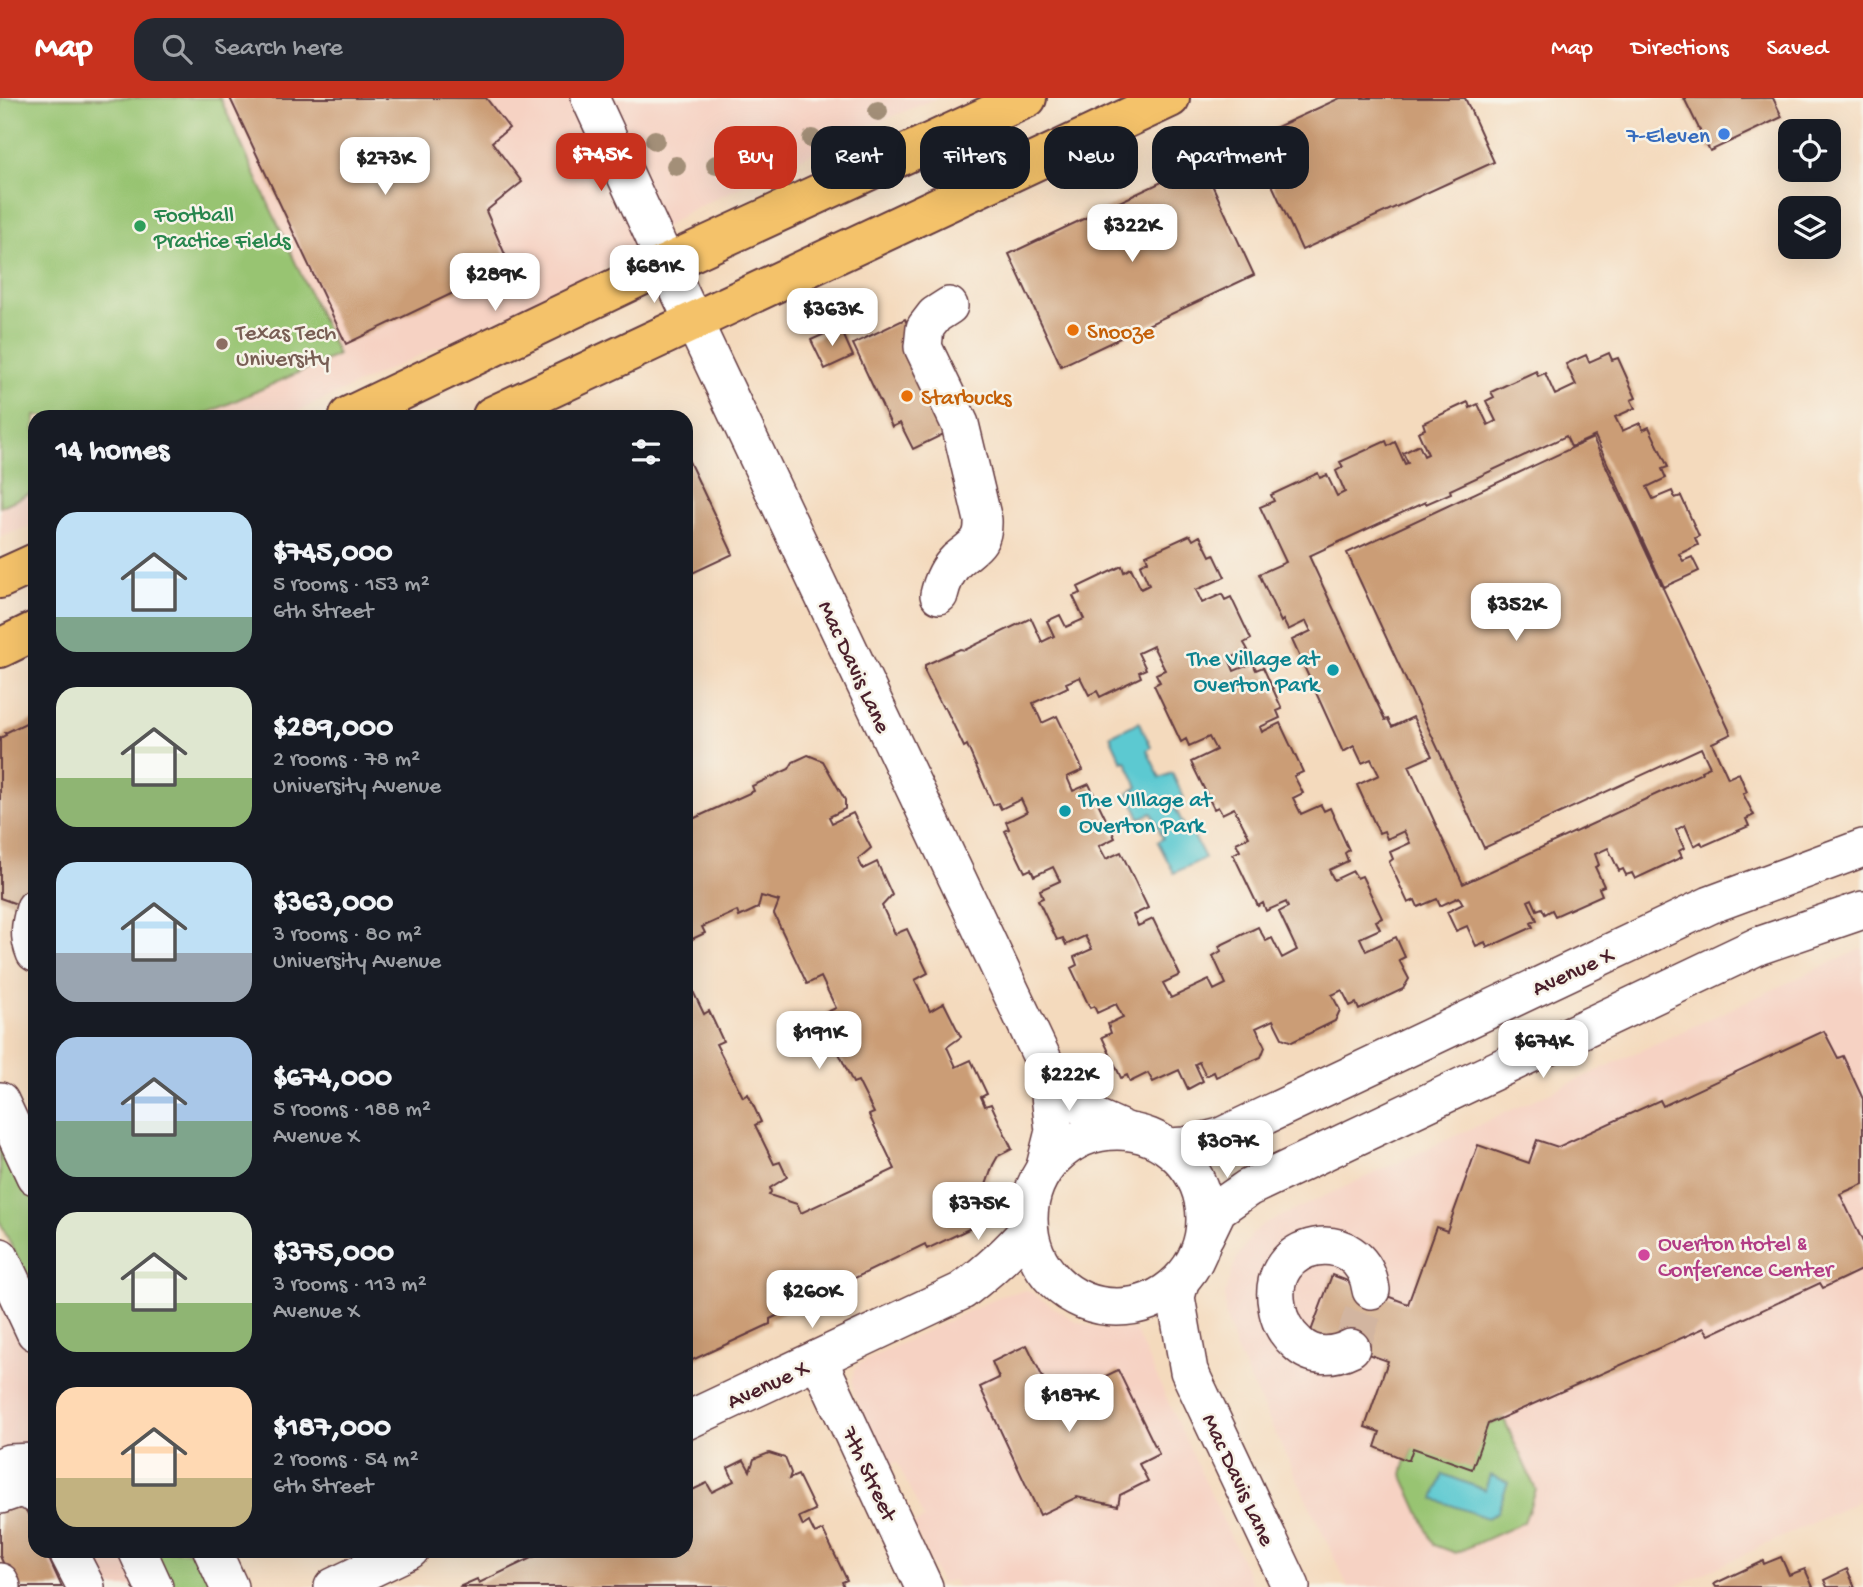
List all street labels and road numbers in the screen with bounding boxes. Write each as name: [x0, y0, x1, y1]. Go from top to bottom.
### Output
street label: Mac Davis Lane: [810, 597, 896, 739]
street label: Avenue X: [1528, 942, 1619, 1004]
street label: Avenue X: [723, 1355, 814, 1417]
street label: Mac Davis Lane: [1194, 1410, 1280, 1552]
street label: 7th Street: [834, 1422, 902, 1527]

